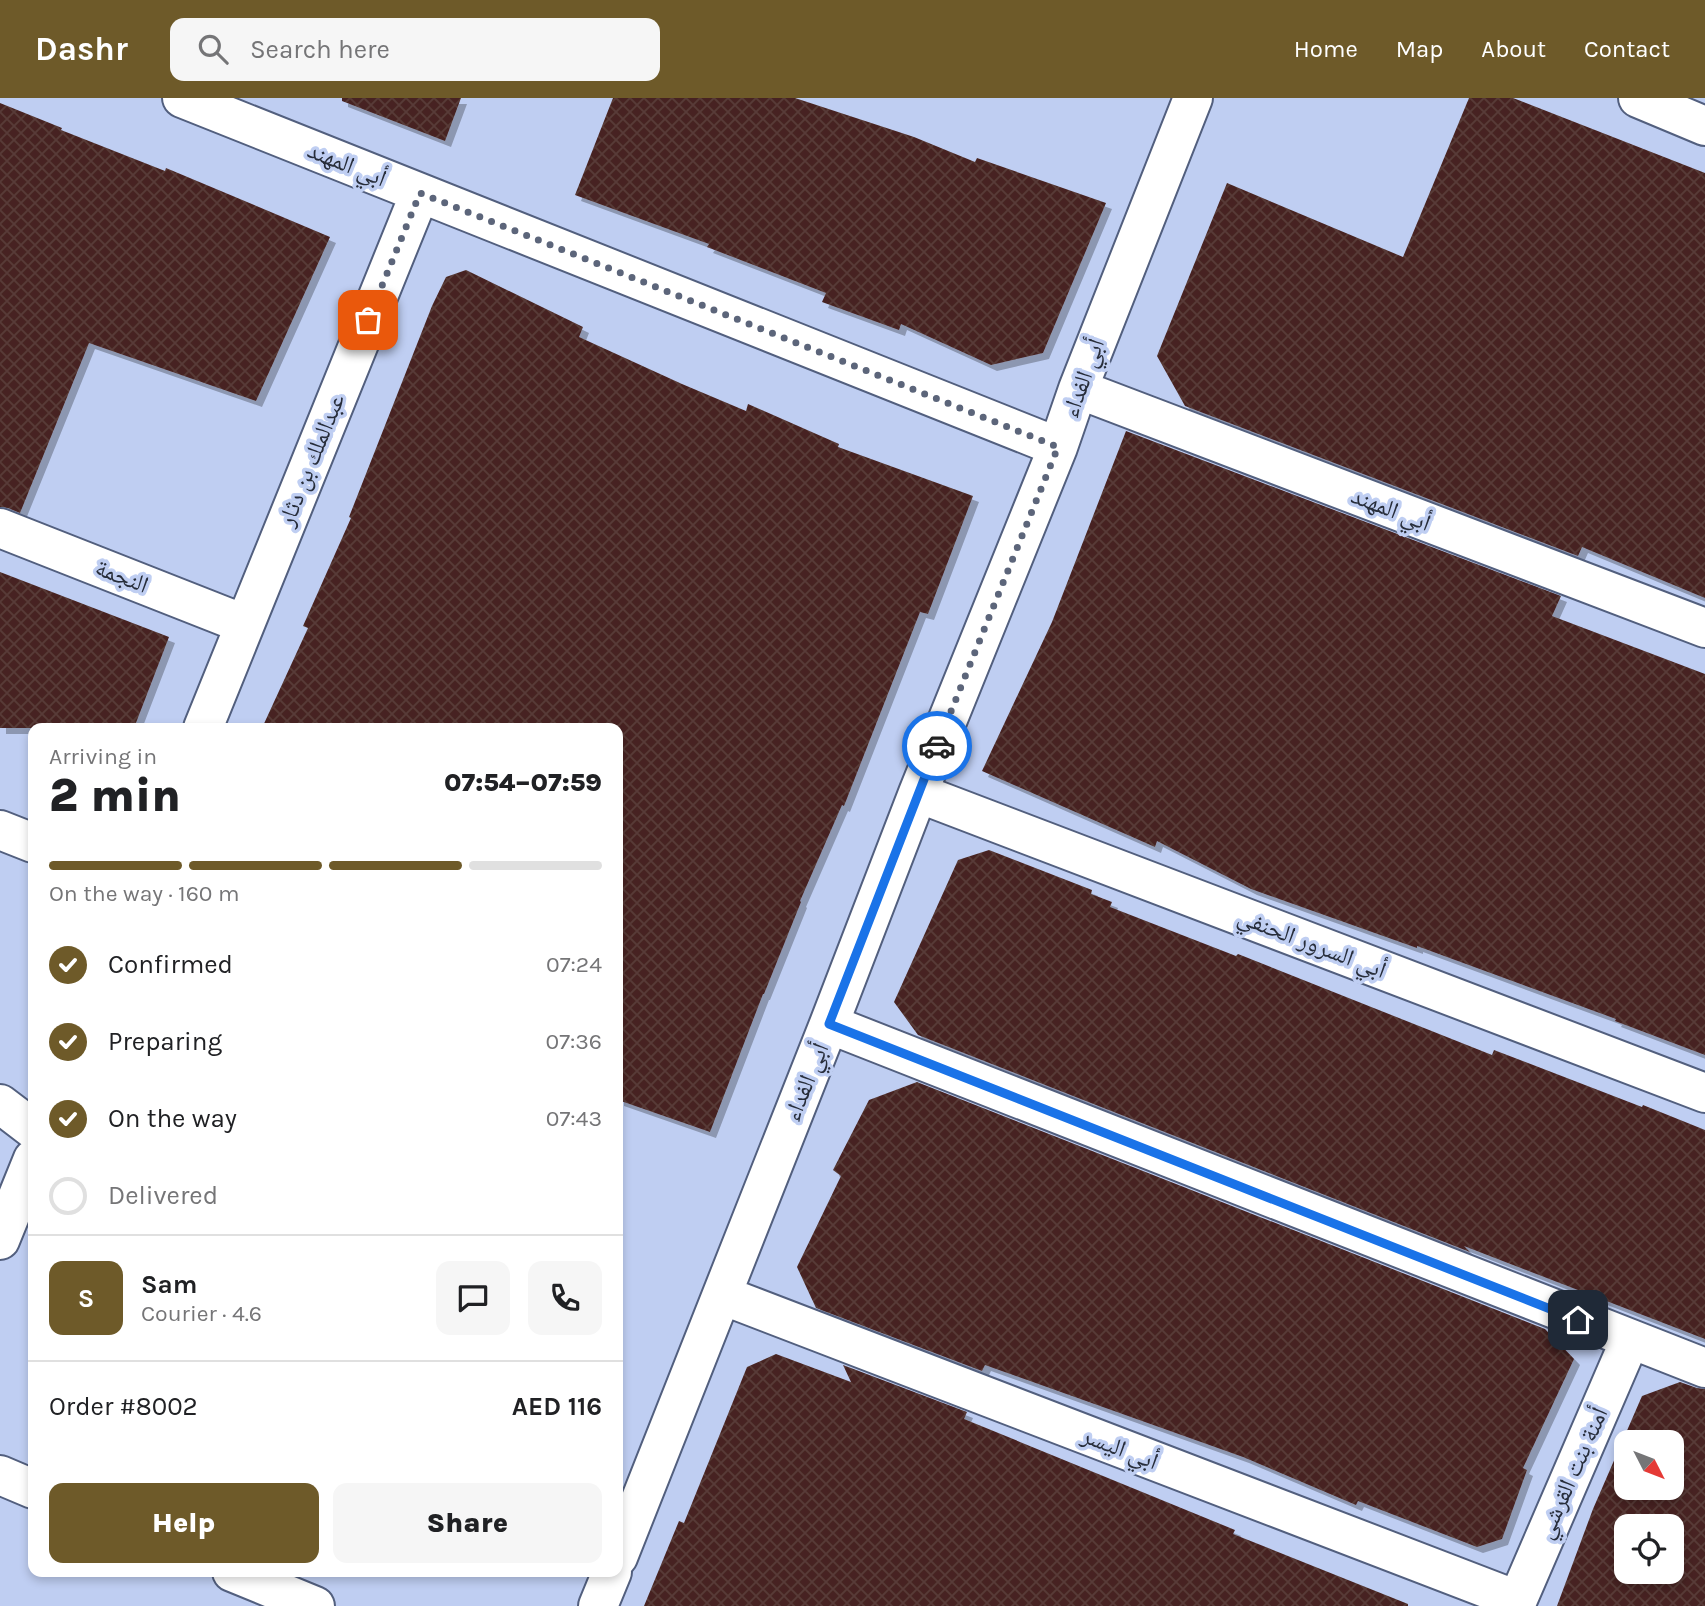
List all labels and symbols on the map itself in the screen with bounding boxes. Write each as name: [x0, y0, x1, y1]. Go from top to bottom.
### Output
street label: أبي المهند: [301, 136, 391, 197]
pin: [338, 290, 398, 350]
street label: أبي الفداء: [1056, 335, 1115, 423]
street label: عبدالملك بن دثار: [271, 390, 350, 531]
street label: أبي المهند: [1346, 481, 1435, 542]
street label: النجمة: [92, 553, 152, 599]
courier: [902, 711, 972, 781]
street label: أبي السرور الحنفي: [1232, 902, 1390, 989]
street label: أبي الفداء: [778, 1039, 839, 1127]
pin: [1548, 1290, 1608, 1350]
street label: أمنة بنت القرشي: [1530, 1403, 1618, 1545]
street label: أبي اليسر: [1075, 1420, 1162, 1480]
north arrow: [1614, 1430, 1684, 1500]

